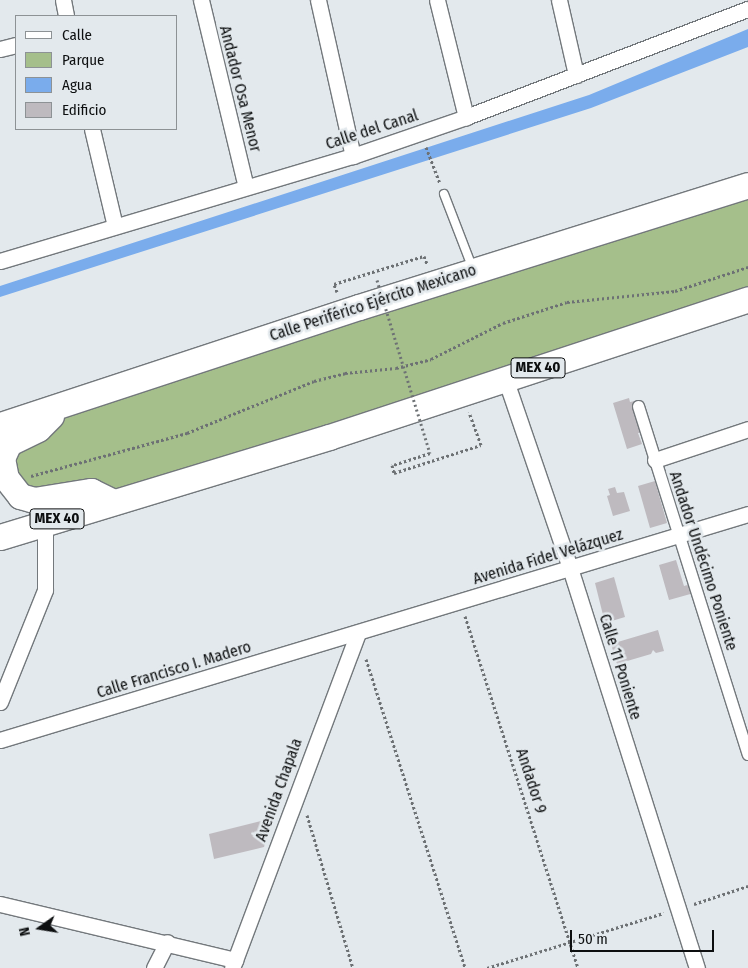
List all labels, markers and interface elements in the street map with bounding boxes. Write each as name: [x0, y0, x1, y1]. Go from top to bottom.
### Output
legend: [15, 15, 178, 130]
street label: Andador Osa Menor: [215, 24, 265, 154]
text: Calle: [62, 26, 92, 44]
text: Parque: [62, 51, 105, 69]
text: Agua: [62, 76, 92, 94]
text: Edificio: [62, 101, 107, 119]
street label: Calle del Canal: [323, 106, 421, 154]
street label: Calle Periférico Ejército Mexicano: [267, 260, 479, 346]
road number: MEX 40: [510, 356, 566, 380]
street label: Andador Undécimo Poniente: [665, 469, 741, 653]
road number: MEX 40: [30, 506, 84, 532]
street label: Avenida Fidel Velázquez: [471, 525, 625, 589]
street label: Calle 11 Poniente: [595, 612, 645, 722]
street label: Calle Francisco I. Madero: [94, 637, 254, 703]
street label: Avenida Chapala: [251, 736, 307, 844]
street label: Andador 9: [511, 746, 551, 816]
north arrow: [15, 903, 65, 953]
scale bar: [573, 920, 717, 952]
text: N: [16, 925, 34, 937]
text: 50 m: [578, 930, 608, 948]

